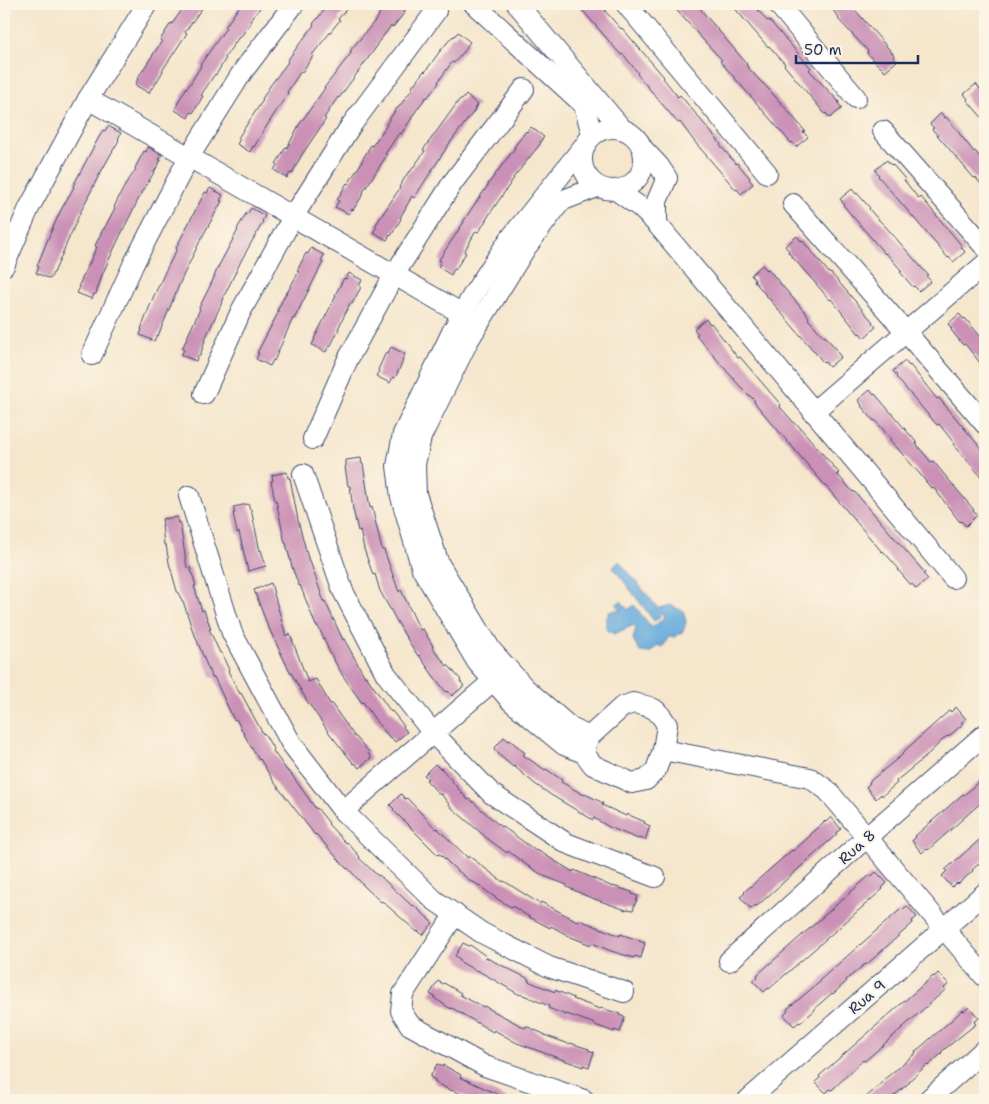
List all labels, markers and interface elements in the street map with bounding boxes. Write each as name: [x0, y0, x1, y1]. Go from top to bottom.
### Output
scale bar: [796, 32, 919, 64]
text: 50 m: [804, 40, 842, 60]
street label: Rua 8: [834, 825, 880, 869]
street label: Rua 9: [844, 975, 890, 1019]

